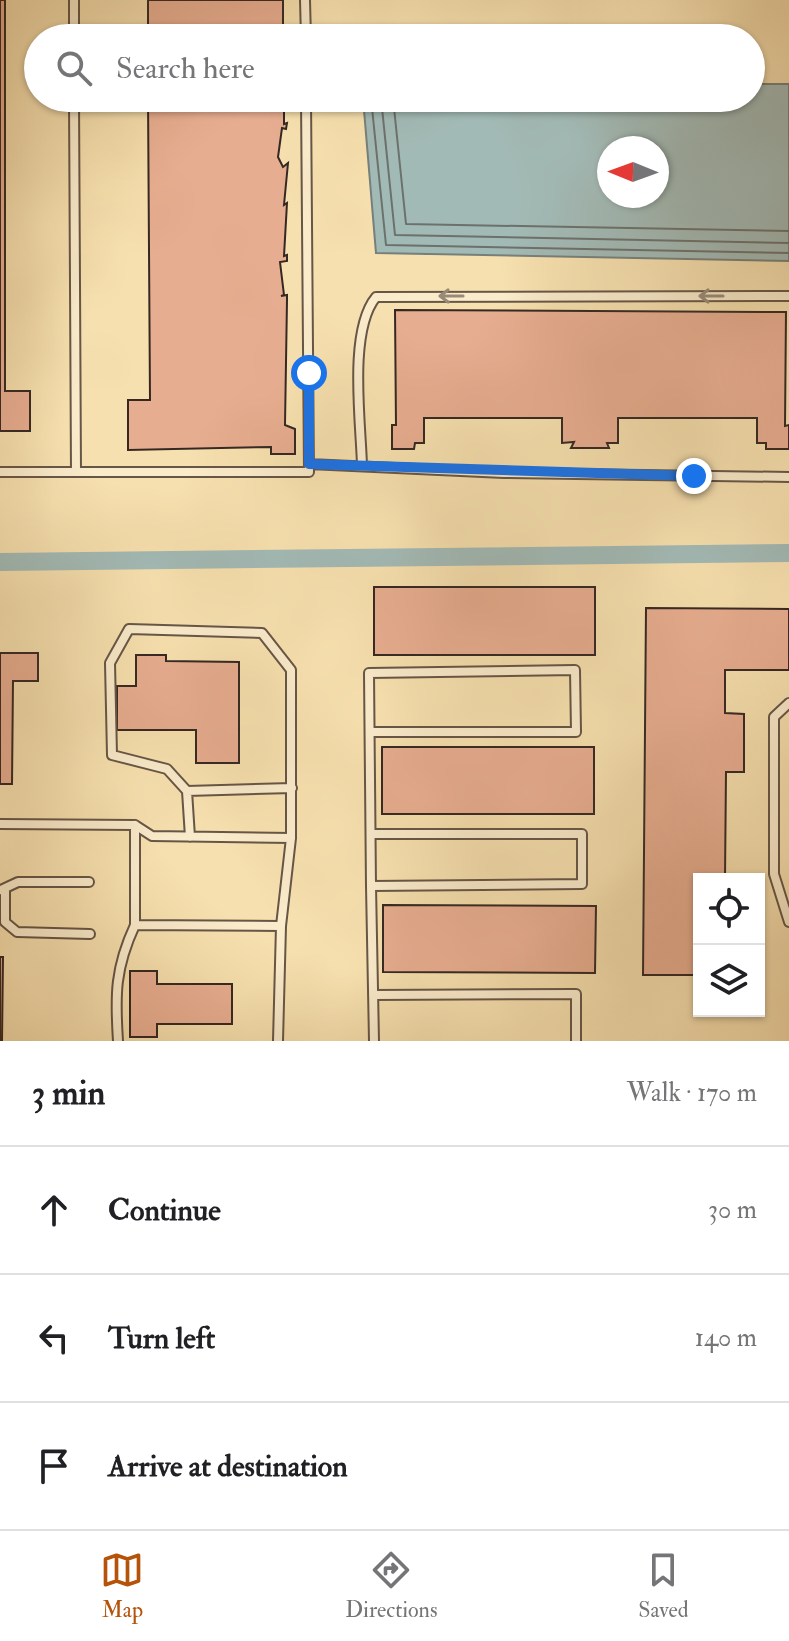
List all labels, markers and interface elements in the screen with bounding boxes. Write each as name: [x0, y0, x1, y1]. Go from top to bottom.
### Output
search box: [24, 24, 765, 112]
icon: search: [52, 46, 96, 90]
text: Search here: [116, 50, 255, 87]
north arrow: [597, 136, 669, 208]
one-way arrow: [438, 288, 465, 304]
one-way arrow: [698, 288, 725, 304]
route start: [291, 355, 327, 391]
route end: [676, 458, 712, 494]
map controls: [693, 873, 765, 1017]
button: locate: [693, 873, 765, 945]
button: layers: [693, 945, 765, 1017]
text: 3 min: [32, 1072, 105, 1115]
text: Walk · 170 m: [627, 1077, 757, 1109]
icon: ahead: [32, 1188, 76, 1232]
text: Continue: [108, 1192, 221, 1229]
text: 30 m: [708, 1194, 757, 1226]
icon: left: [32, 1316, 76, 1360]
text: Turn left: [108, 1320, 215, 1357]
text: 140 m: [695, 1322, 757, 1354]
icon: arrive: [32, 1444, 76, 1488]
text: Arrive at destination: [108, 1448, 348, 1485]
tab: Map: [100, 1548, 144, 1624]
tab: Directions: [345, 1548, 438, 1624]
tab: Saved: [638, 1548, 689, 1624]

